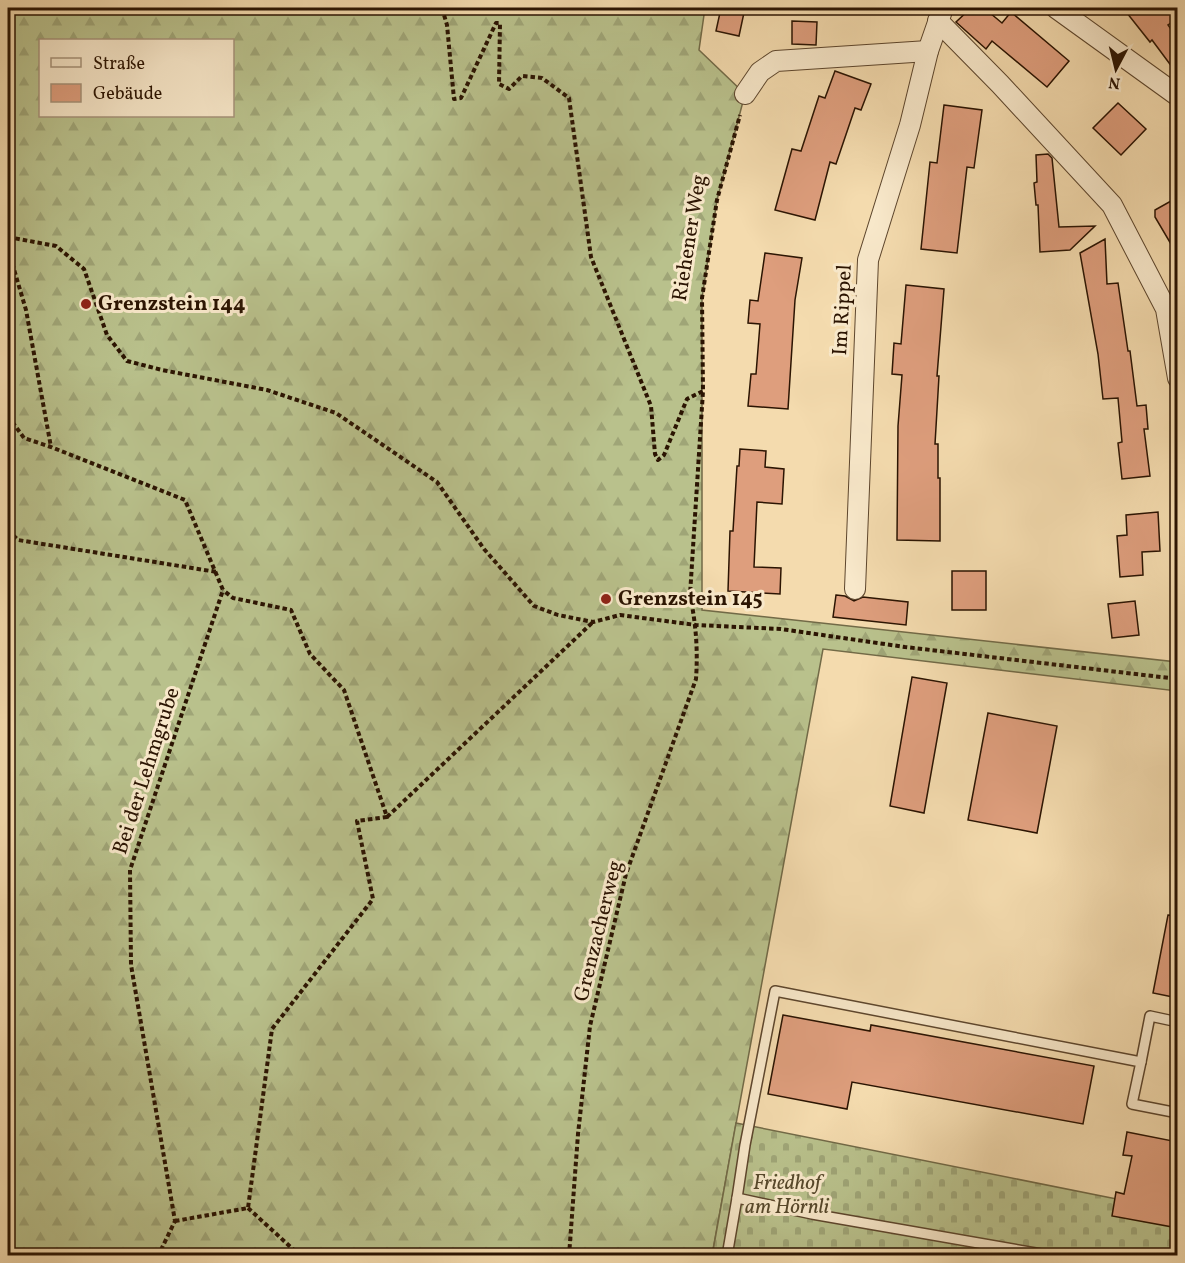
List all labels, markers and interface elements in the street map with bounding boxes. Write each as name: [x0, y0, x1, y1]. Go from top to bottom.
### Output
legend: [39, 39, 234, 117]
north arrow: [1086, 39, 1146, 99]
text: Straße: [93, 52, 145, 77]
text: N: [1107, 70, 1122, 94]
text: Gebäude: [93, 82, 162, 107]
street label: Riehener Weg: [666, 172, 714, 304]
street label: Im Rippel: [826, 264, 860, 356]
place label: Grenzstein 144: [98, 290, 246, 319]
marker: Grenzstein 144: [79, 297, 93, 311]
place label: Grenzstein 145: [618, 585, 763, 614]
marker: Grenzstein 145: [599, 592, 613, 606]
street label: Bei der Lehmgrube: [106, 684, 188, 858]
street label: Grenzacherweg: [567, 857, 631, 1005]
park label: Friedhof am Hörnli: [745, 1169, 830, 1222]

